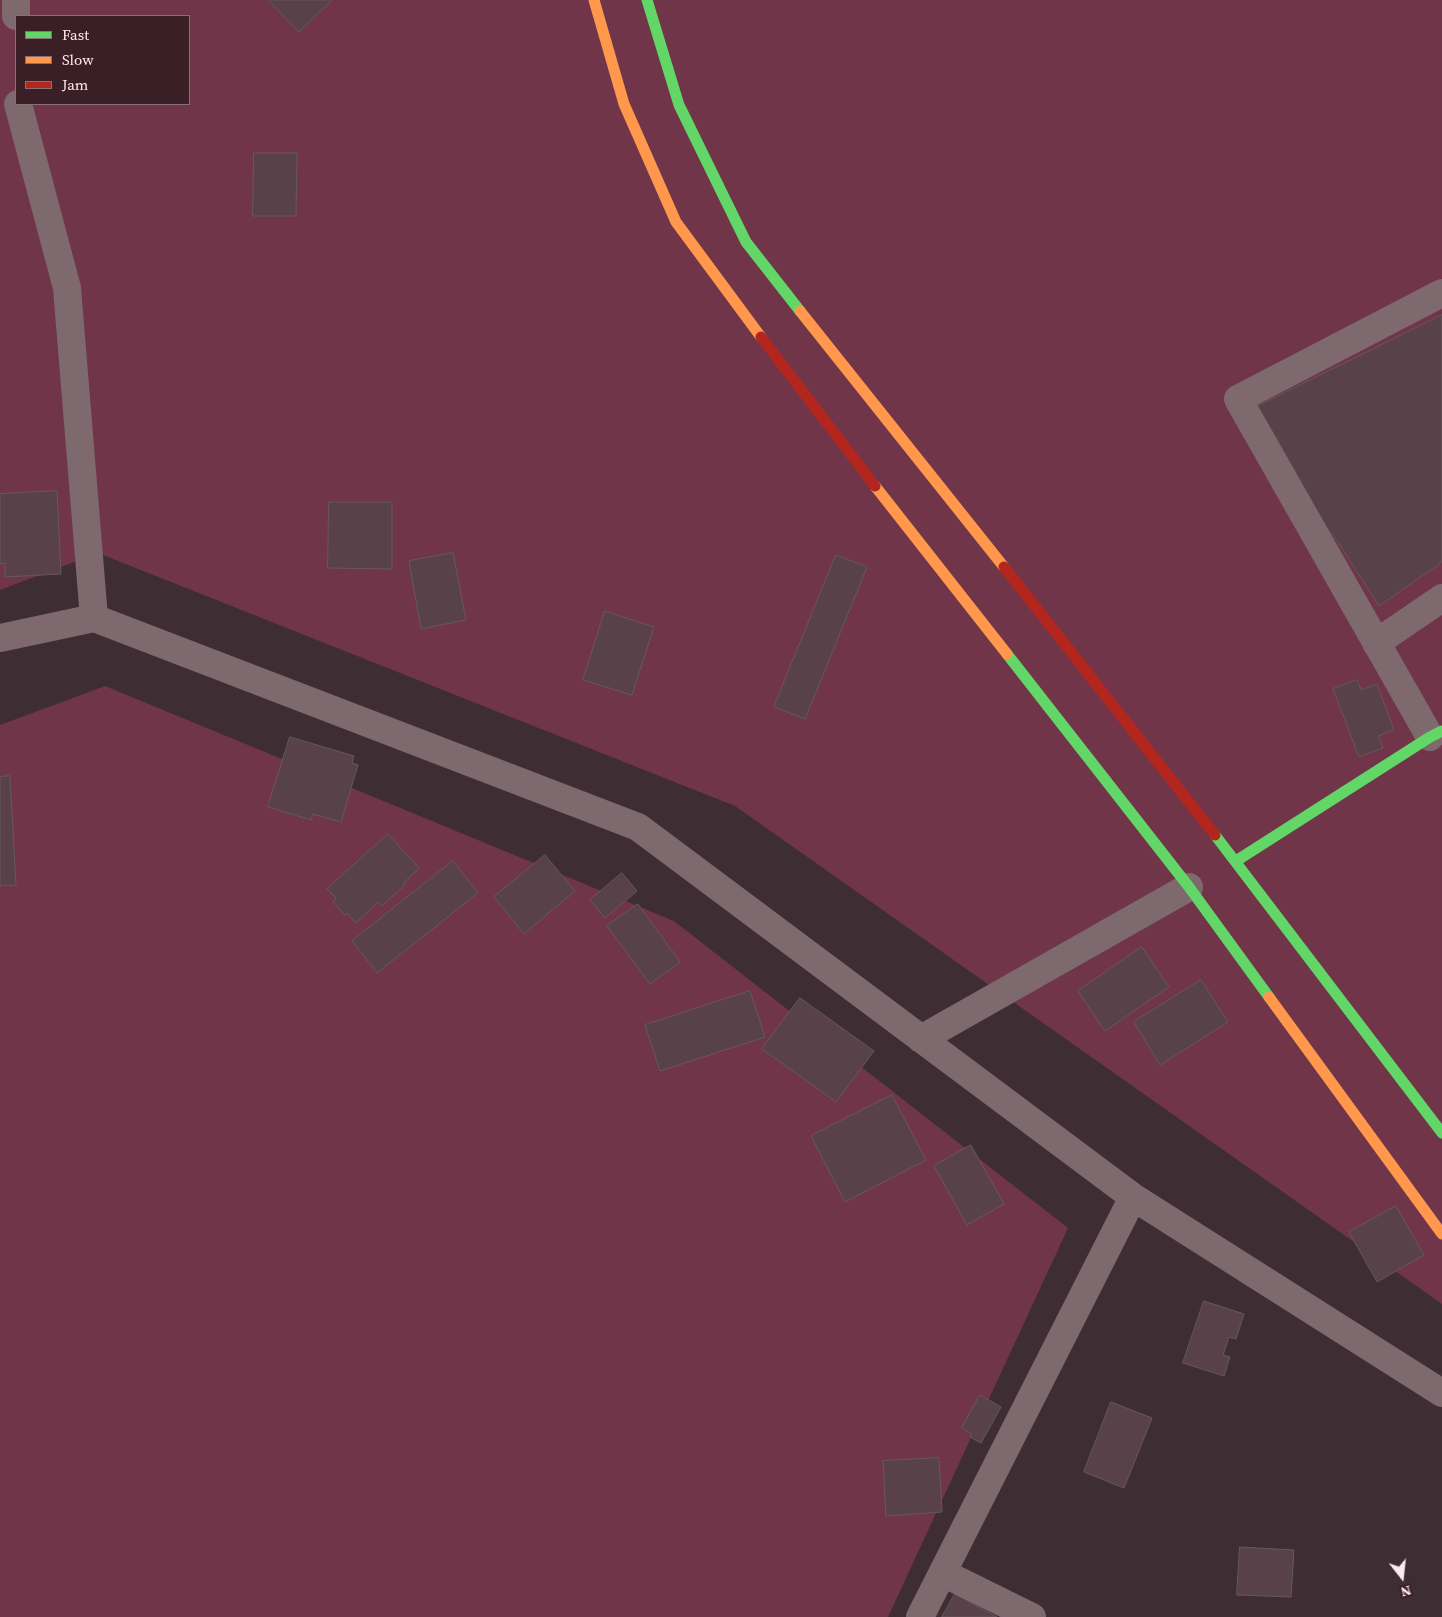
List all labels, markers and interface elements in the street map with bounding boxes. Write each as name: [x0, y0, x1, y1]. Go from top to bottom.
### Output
legend: [15, 15, 190, 105]
text: Fast: [62, 24, 89, 45]
text: Slow: [62, 49, 94, 70]
text: Jam: [62, 74, 88, 95]
north arrow: [1377, 1552, 1427, 1602]
text: N: [1398, 1580, 1414, 1602]

